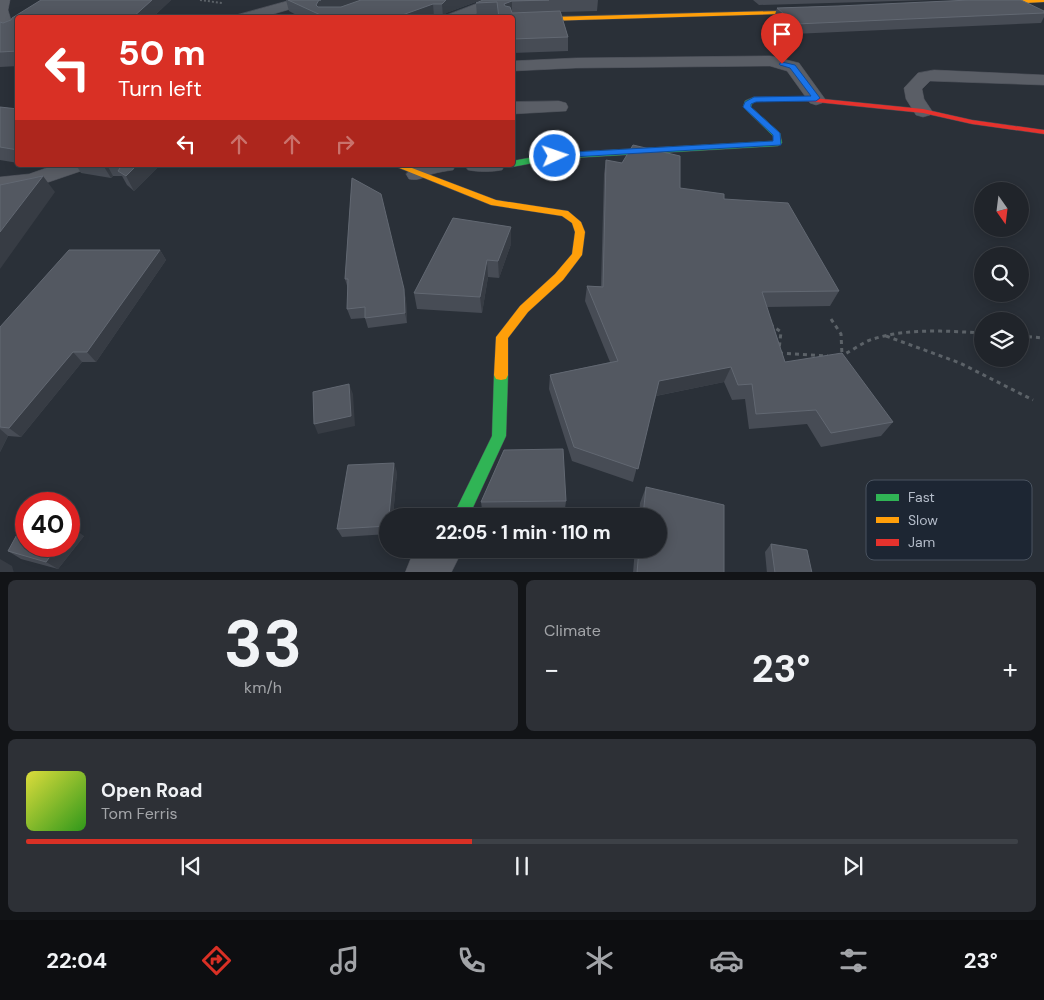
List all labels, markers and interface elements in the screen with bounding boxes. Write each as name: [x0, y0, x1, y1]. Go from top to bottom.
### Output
pin: [761, 13, 803, 64]
icon: arrive: [768, 20, 796, 48]
text: 50 m: [118, 30, 206, 76]
icon: left: [35, 35, 100, 100]
text: Turn left: [118, 74, 202, 103]
position arrow: [528, 129, 580, 181]
icon: left: [172, 130, 200, 158]
icon: ahead: [225, 130, 253, 158]
icon: ahead: [278, 130, 306, 158]
icon: right: [331, 130, 359, 158]
north arrow: [974, 182, 1029, 238]
map controls: [974, 182, 1029, 367]
button: search: [974, 247, 1029, 302]
button: layers: [974, 312, 1029, 367]
legend: [866, 480, 1032, 560]
text: Fast: [908, 488, 935, 506]
speed limit sign: 40: [15, 492, 80, 557]
text: Slow: [908, 511, 938, 529]
text: 22:05 · 1 min · 110 m: [435, 520, 611, 545]
text: Jam: [908, 533, 935, 551]
text: 33: [224, 602, 302, 686]
text: Climate: [544, 620, 601, 641]
text: 23°: [752, 644, 810, 694]
text: −: [544, 651, 559, 688]
text: +: [1003, 651, 1018, 688]
text: km/h: [244, 677, 282, 698]
text: Open Road: [101, 778, 203, 803]
text: Tom Ferris: [101, 803, 178, 824]
icon: previous: [177, 852, 205, 880]
icon: pause: [508, 852, 536, 880]
icon: next: [839, 852, 867, 880]
icon: directions: [199, 943, 234, 978]
icon: music: [327, 943, 362, 978]
icon: phone: [454, 943, 489, 978]
icon: climate: [582, 943, 617, 978]
icon: car: [709, 943, 744, 978]
icon: filters: [836, 943, 871, 978]
text: 22:04: [46, 946, 107, 975]
text: 23°: [964, 946, 998, 975]

